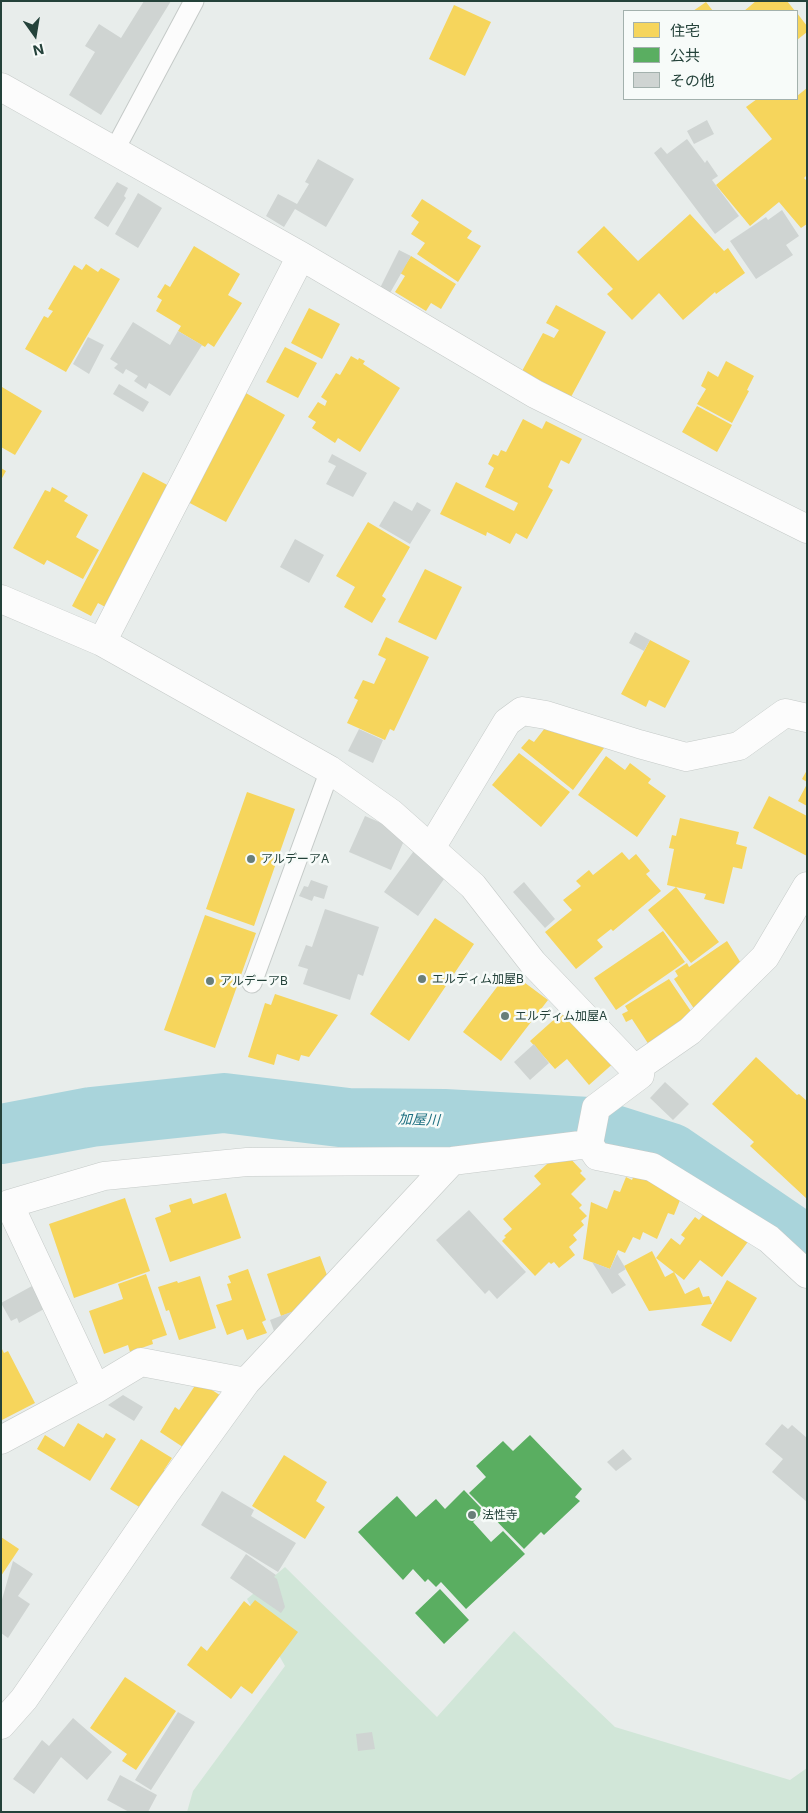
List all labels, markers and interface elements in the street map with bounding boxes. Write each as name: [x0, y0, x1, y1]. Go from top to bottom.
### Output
north arrow: [10, 10, 60, 60]
legend: [623, 10, 798, 100]
text: 住宅: [670, 21, 700, 40]
text: N: [31, 41, 46, 60]
text: 公共: [670, 46, 700, 65]
text: その他: [670, 71, 715, 90]
place label: アルデーアA: [261, 852, 329, 866]
marker: アルデーアA: [245, 853, 257, 865]
place label: エルディム加屋B: [432, 972, 524, 986]
marker: エルディム加屋B: [416, 973, 428, 985]
place label: アルデーアB: [220, 974, 288, 988]
marker: アルデーアB: [204, 975, 216, 987]
place label: エルディム加屋A: [515, 1009, 607, 1023]
marker: エルディム加屋A: [499, 1010, 511, 1022]
water label: 加屋川: [398, 1111, 440, 1129]
place label: 法性寺: [482, 1508, 518, 1522]
marker: 法性寺: [466, 1509, 478, 1521]

